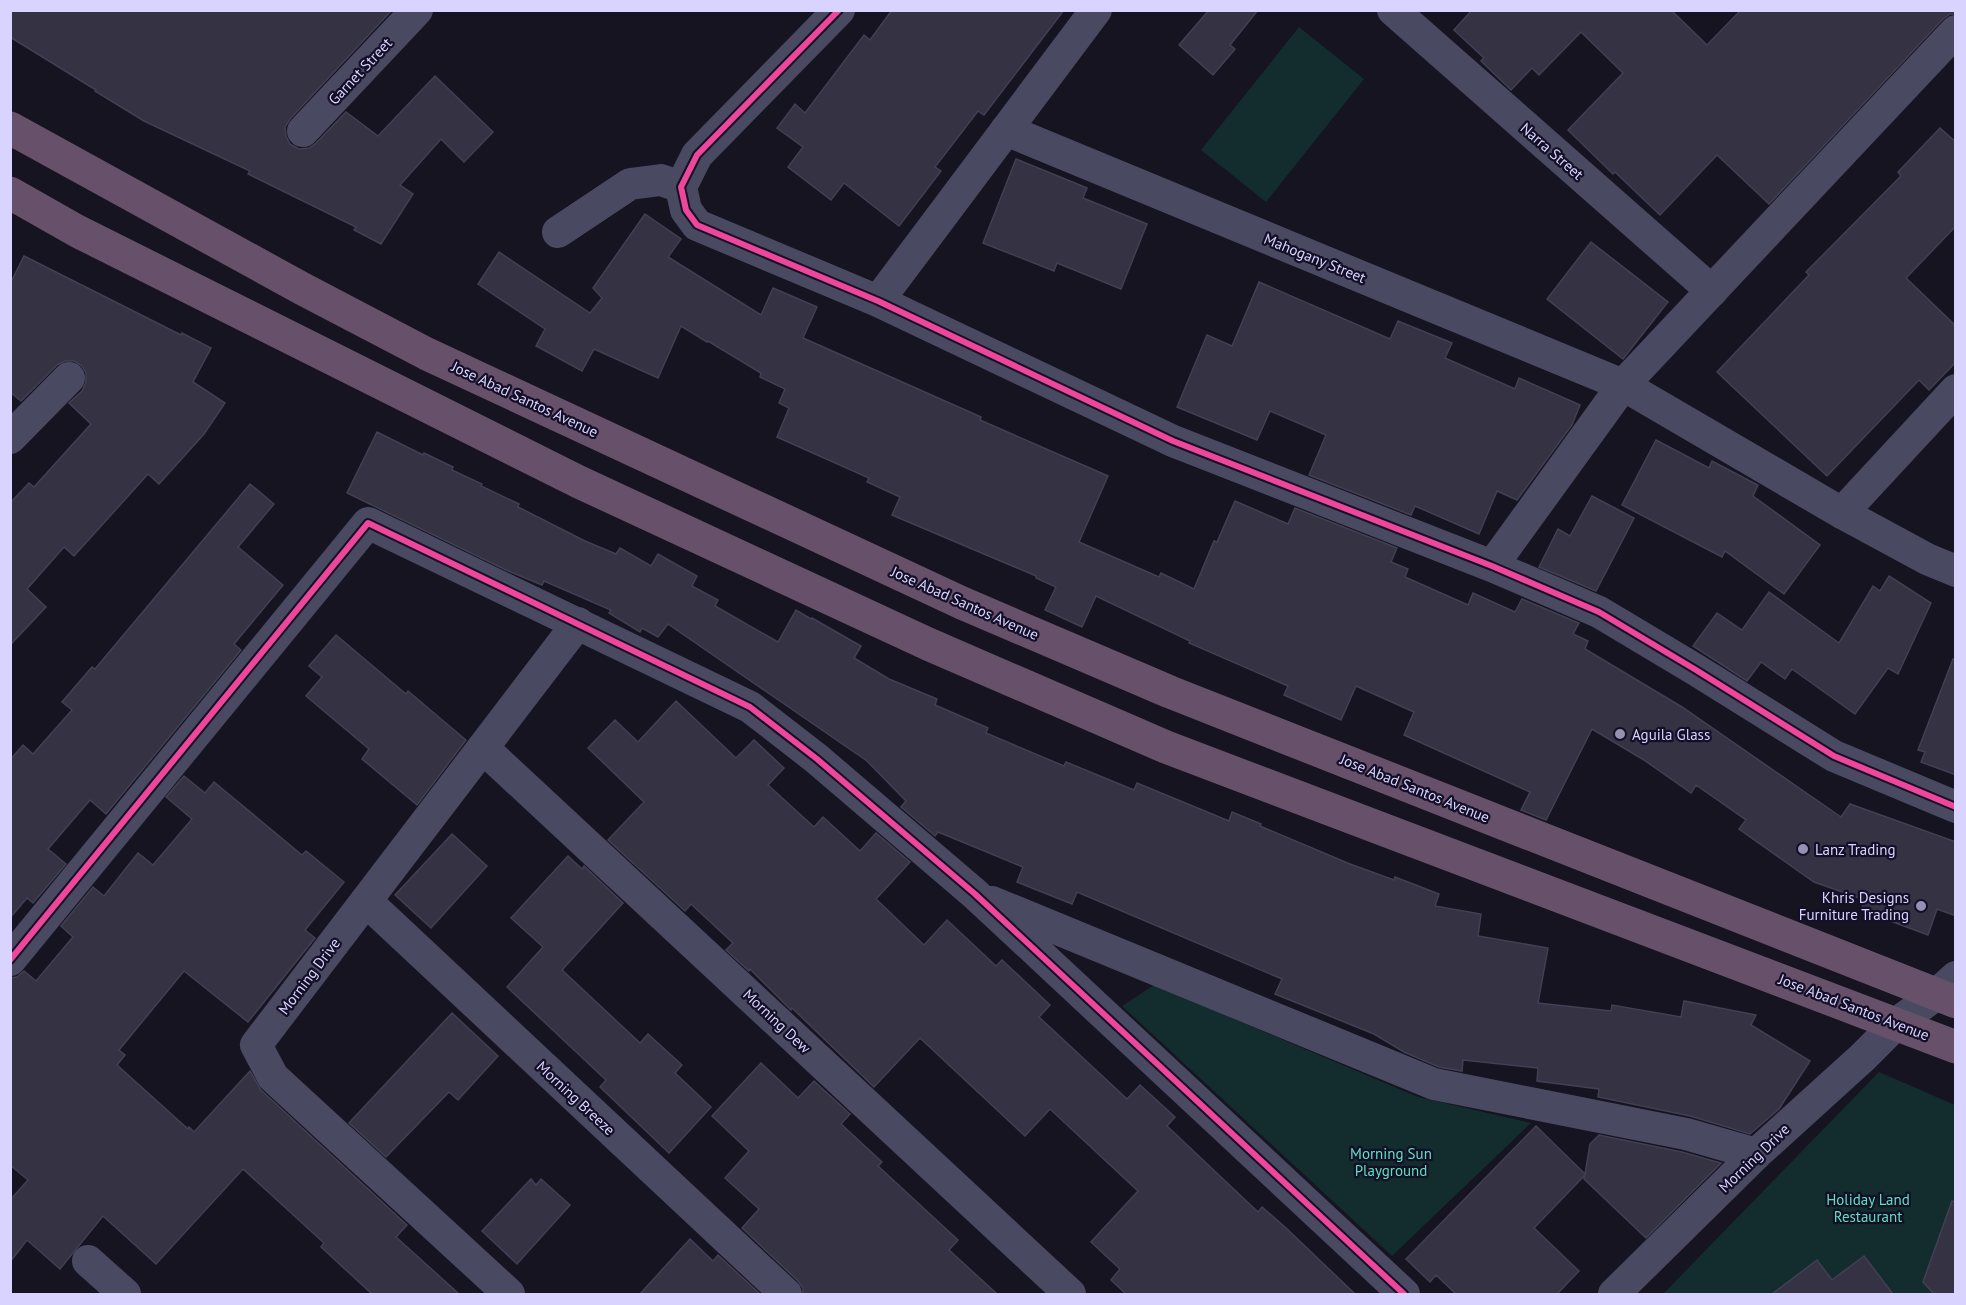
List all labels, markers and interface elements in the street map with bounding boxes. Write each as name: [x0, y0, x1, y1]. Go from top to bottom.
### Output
street label: Garnet Street: [324, 33, 396, 109]
street label: Narra Street: [1517, 118, 1587, 184]
street label: Mahogany Street: [1261, 229, 1369, 287]
street label: Jose Abad Santos Avenue: [448, 356, 601, 441]
street label: Jose Abad Santos Avenue: [887, 561, 1042, 644]
place label: Aguila Glass: [1632, 725, 1710, 744]
marker: Aguila Glass: [1613, 727, 1627, 741]
street label: Jose Abad Santos Avenue: [1337, 749, 1493, 827]
place label: Lanz Trading: [1815, 840, 1896, 859]
marker: Lanz Trading: [1796, 842, 1810, 856]
place label: Khris Designs Furniture Trading: [1799, 888, 1909, 924]
marker: Khris Designs Furniture Trading: [1914, 899, 1928, 913]
street label: Morning Drive: [274, 934, 344, 1018]
street label: Jose Abad Santos Avenue: [1775, 969, 1932, 1044]
street label: Morning Dew: [739, 985, 815, 1057]
street label: Morning Breeze: [533, 1057, 619, 1139]
street label: Morning Drive: [1715, 1120, 1793, 1196]
park label: Morning Sun Playground: [1350, 1144, 1432, 1180]
park label: Holiday Land Restaurant: [1826, 1190, 1910, 1226]

